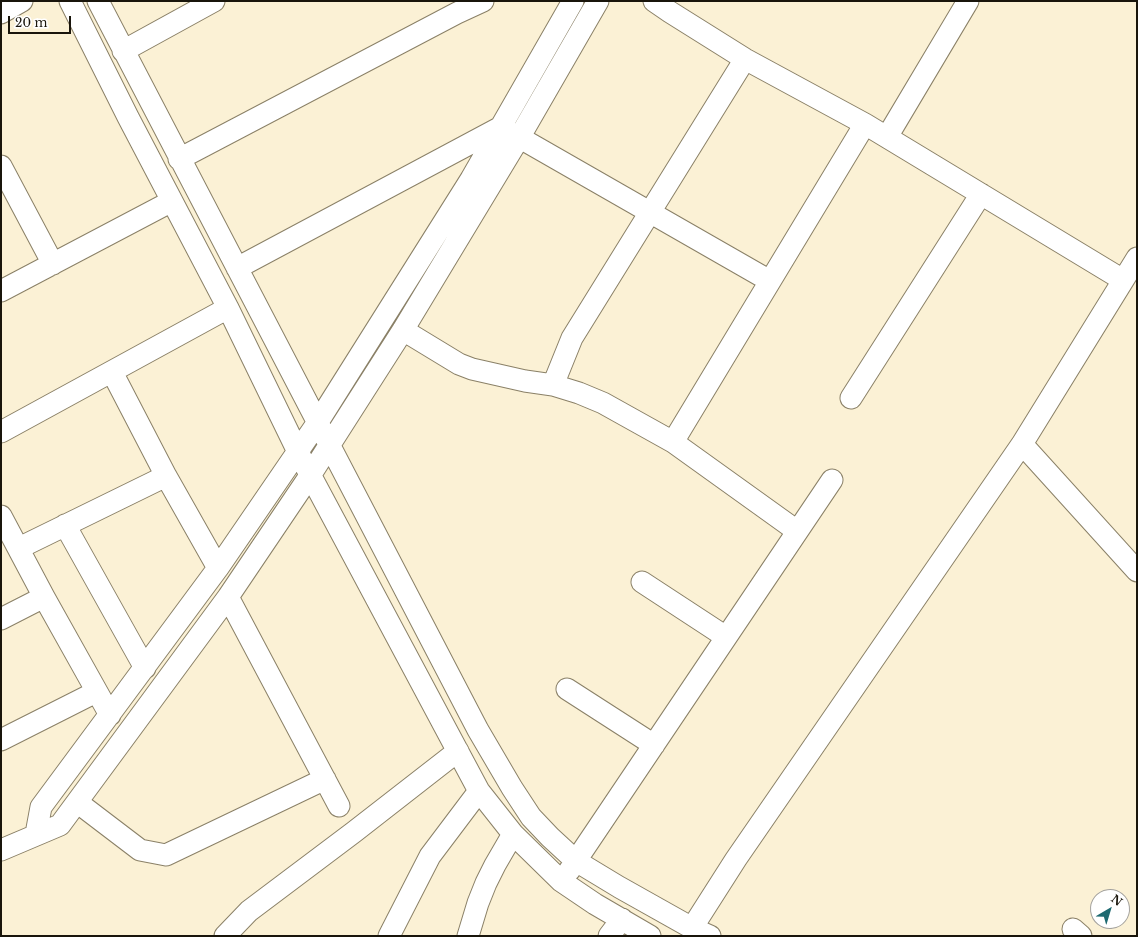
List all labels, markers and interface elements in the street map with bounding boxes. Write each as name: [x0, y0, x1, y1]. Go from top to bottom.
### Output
scale bar: [10, 8, 73, 34]
text: 20 m: [15, 15, 47, 30]
north arrow: [1090, 889, 1130, 929]
text: N: [1108, 892, 1125, 909]

